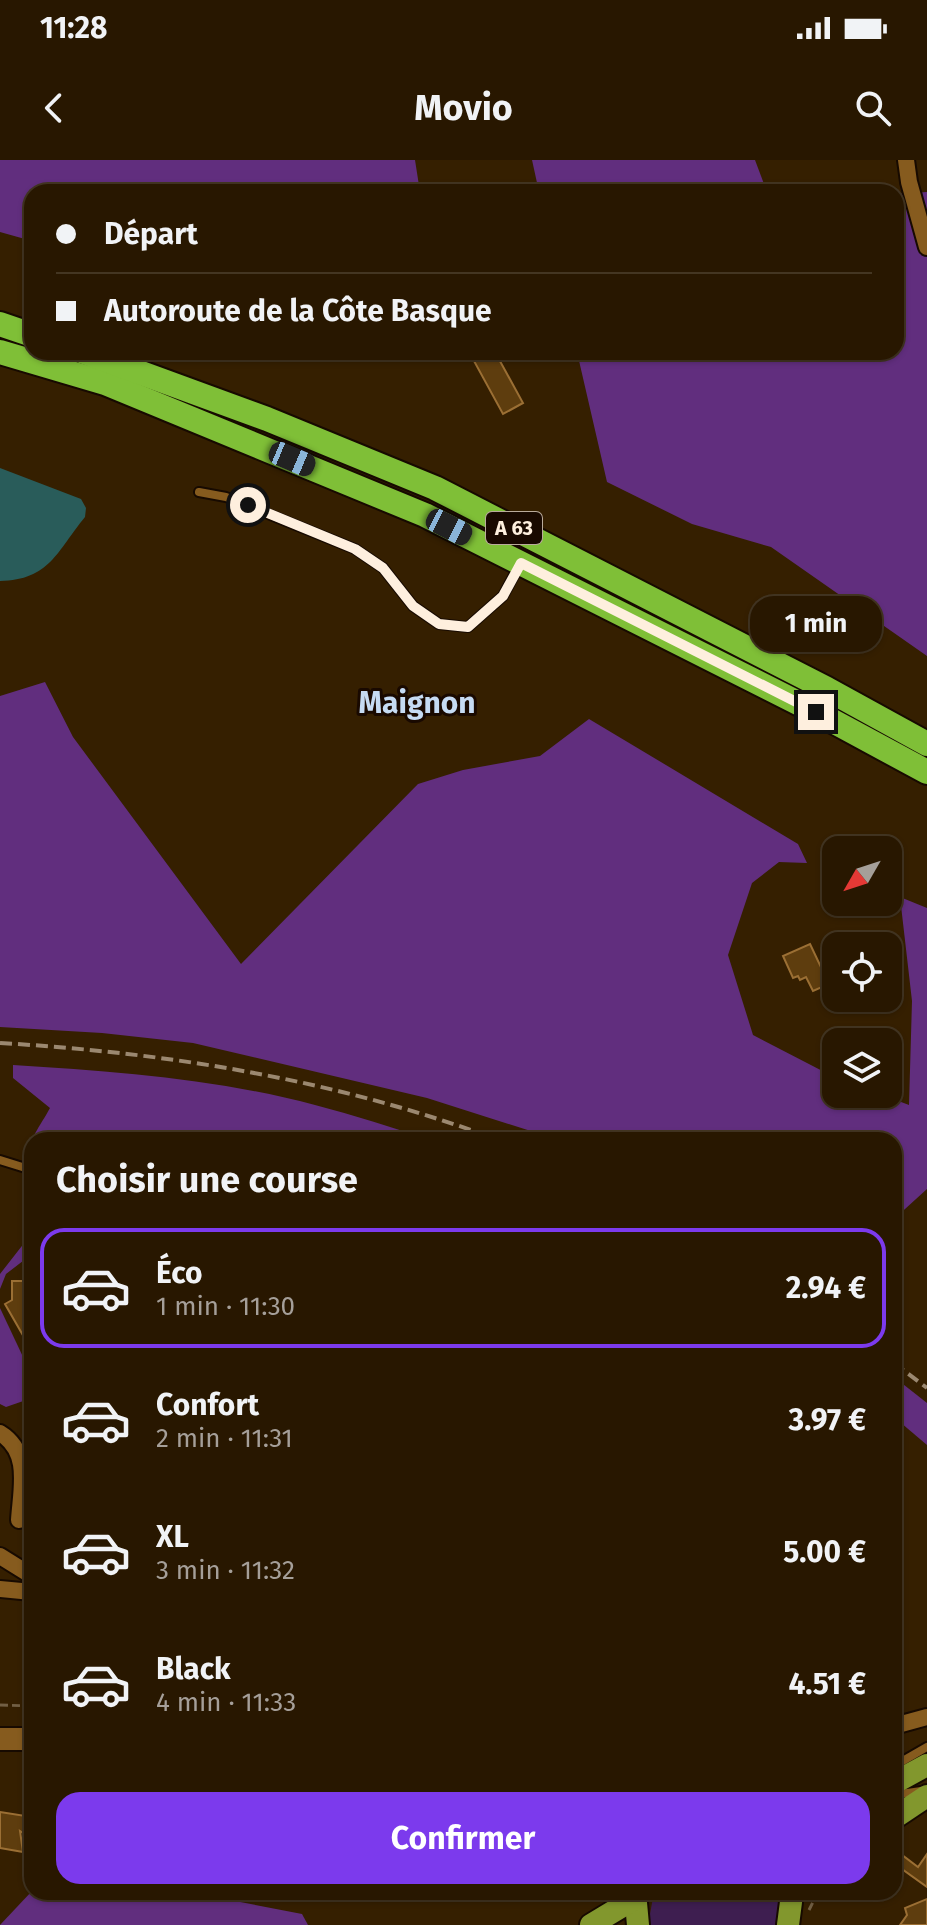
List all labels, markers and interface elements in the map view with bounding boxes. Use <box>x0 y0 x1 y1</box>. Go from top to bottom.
text: 11:28 <box>40 10 107 46</box>
icon: back <box>32 86 76 130</box>
text: Movio <box>414 86 513 130</box>
icon: search <box>851 86 895 130</box>
text: Départ <box>104 216 198 252</box>
text: Autoroute de la Côte Basque <box>104 293 492 329</box>
car <box>265 439 319 479</box>
route start <box>230 487 266 523</box>
car <box>422 505 476 549</box>
road number: A 63 <box>486 512 542 544</box>
callout: 1 min <box>750 596 882 652</box>
text: 1 min <box>785 608 847 639</box>
district label: Maignon <box>358 685 476 721</box>
route end <box>798 694 834 730</box>
north arrow <box>822 836 902 916</box>
map controls <box>822 836 902 1108</box>
button: locate <box>822 932 902 1012</box>
button: layers <box>822 1028 902 1108</box>
text: Choisir une course <box>56 1158 358 1202</box>
icon: car <box>60 1252 132 1324</box>
text: Éco <box>156 1255 202 1291</box>
text: 2.94 € <box>786 1270 866 1306</box>
text: 1 min · 11:30 <box>156 1291 295 1322</box>
icon: car <box>60 1384 132 1456</box>
text: Confort <box>156 1387 259 1423</box>
text: 3.97 € <box>789 1402 866 1438</box>
text: 2 min · 11:31 <box>156 1423 293 1454</box>
icon: car <box>60 1516 132 1588</box>
text: XL <box>156 1519 189 1555</box>
text: 5.00 € <box>783 1534 866 1570</box>
text: 3 min · 11:32 <box>156 1555 295 1586</box>
icon: car <box>60 1648 132 1720</box>
text: Black <box>156 1651 231 1687</box>
text: 4.51 € <box>788 1666 866 1702</box>
text: 4 min · 11:33 <box>156 1687 296 1718</box>
button: Confirmer <box>56 1792 870 1884</box>

